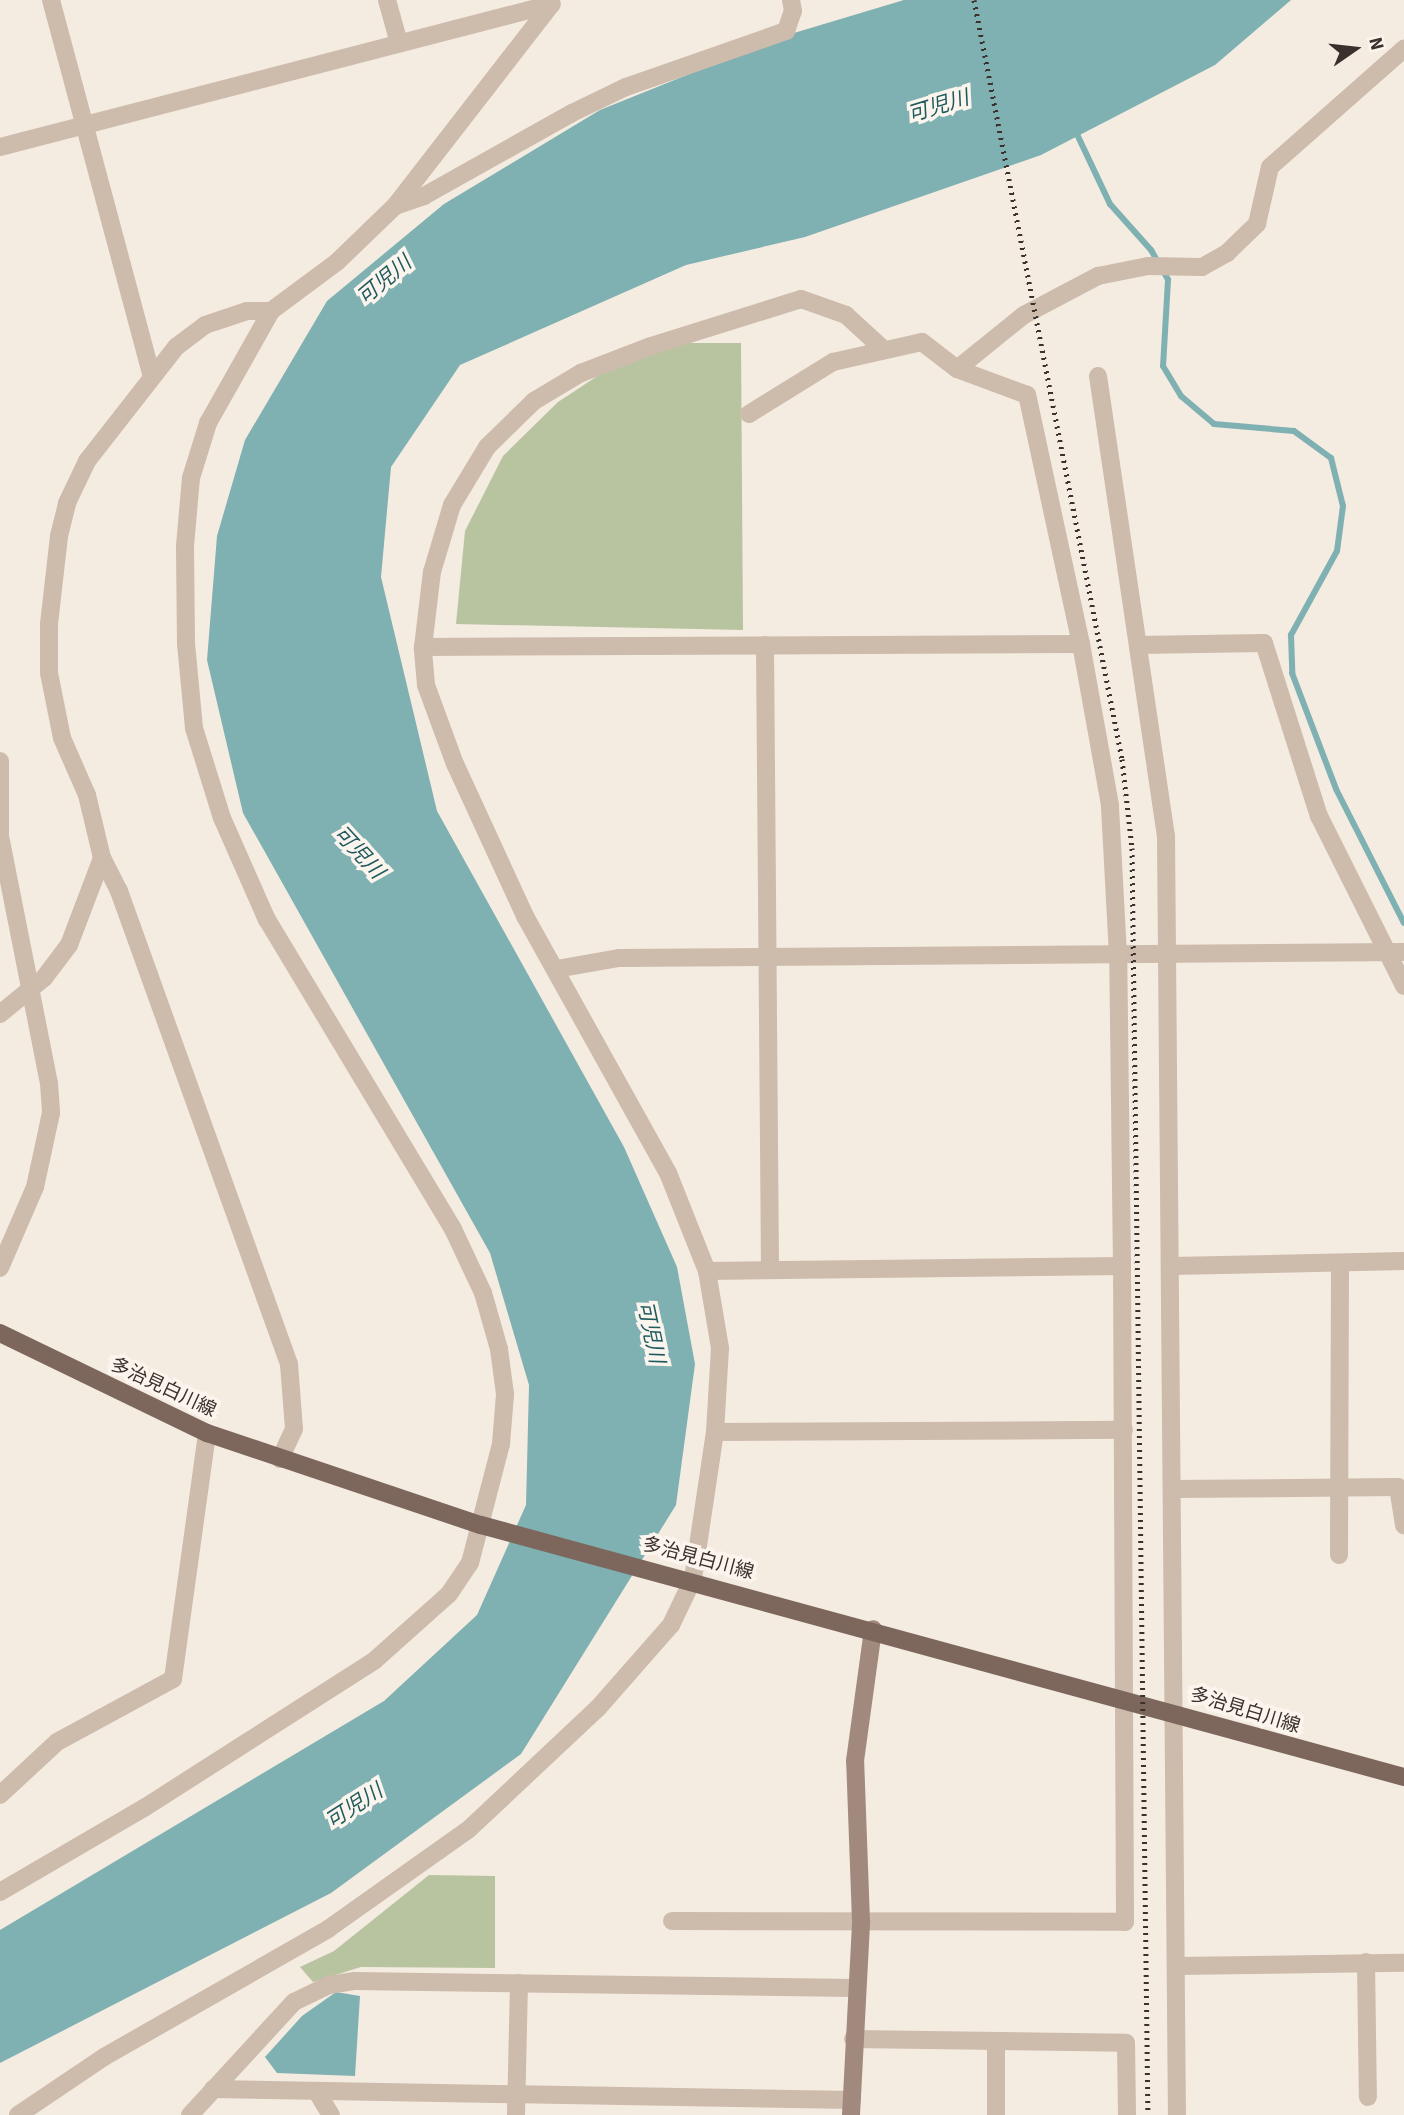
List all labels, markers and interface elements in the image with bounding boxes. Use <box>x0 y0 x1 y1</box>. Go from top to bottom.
north arrow <box>1320 14 1390 84</box>
text: N <box>1361 34 1390 53</box>
water label: 可児川 <box>904 85 972 127</box>
water label: 可児川 <box>352 250 416 310</box>
water label: 可児川 <box>328 820 390 884</box>
water label: 可児川 <box>632 1299 670 1365</box>
street label: 多治見白川線 <box>107 1354 219 1422</box>
street label: 多治見白川線 <box>640 1533 756 1585</box>
street label: 多治見白川線 <box>1187 1683 1303 1739</box>
water label: 可児川 <box>321 1778 387 1834</box>

